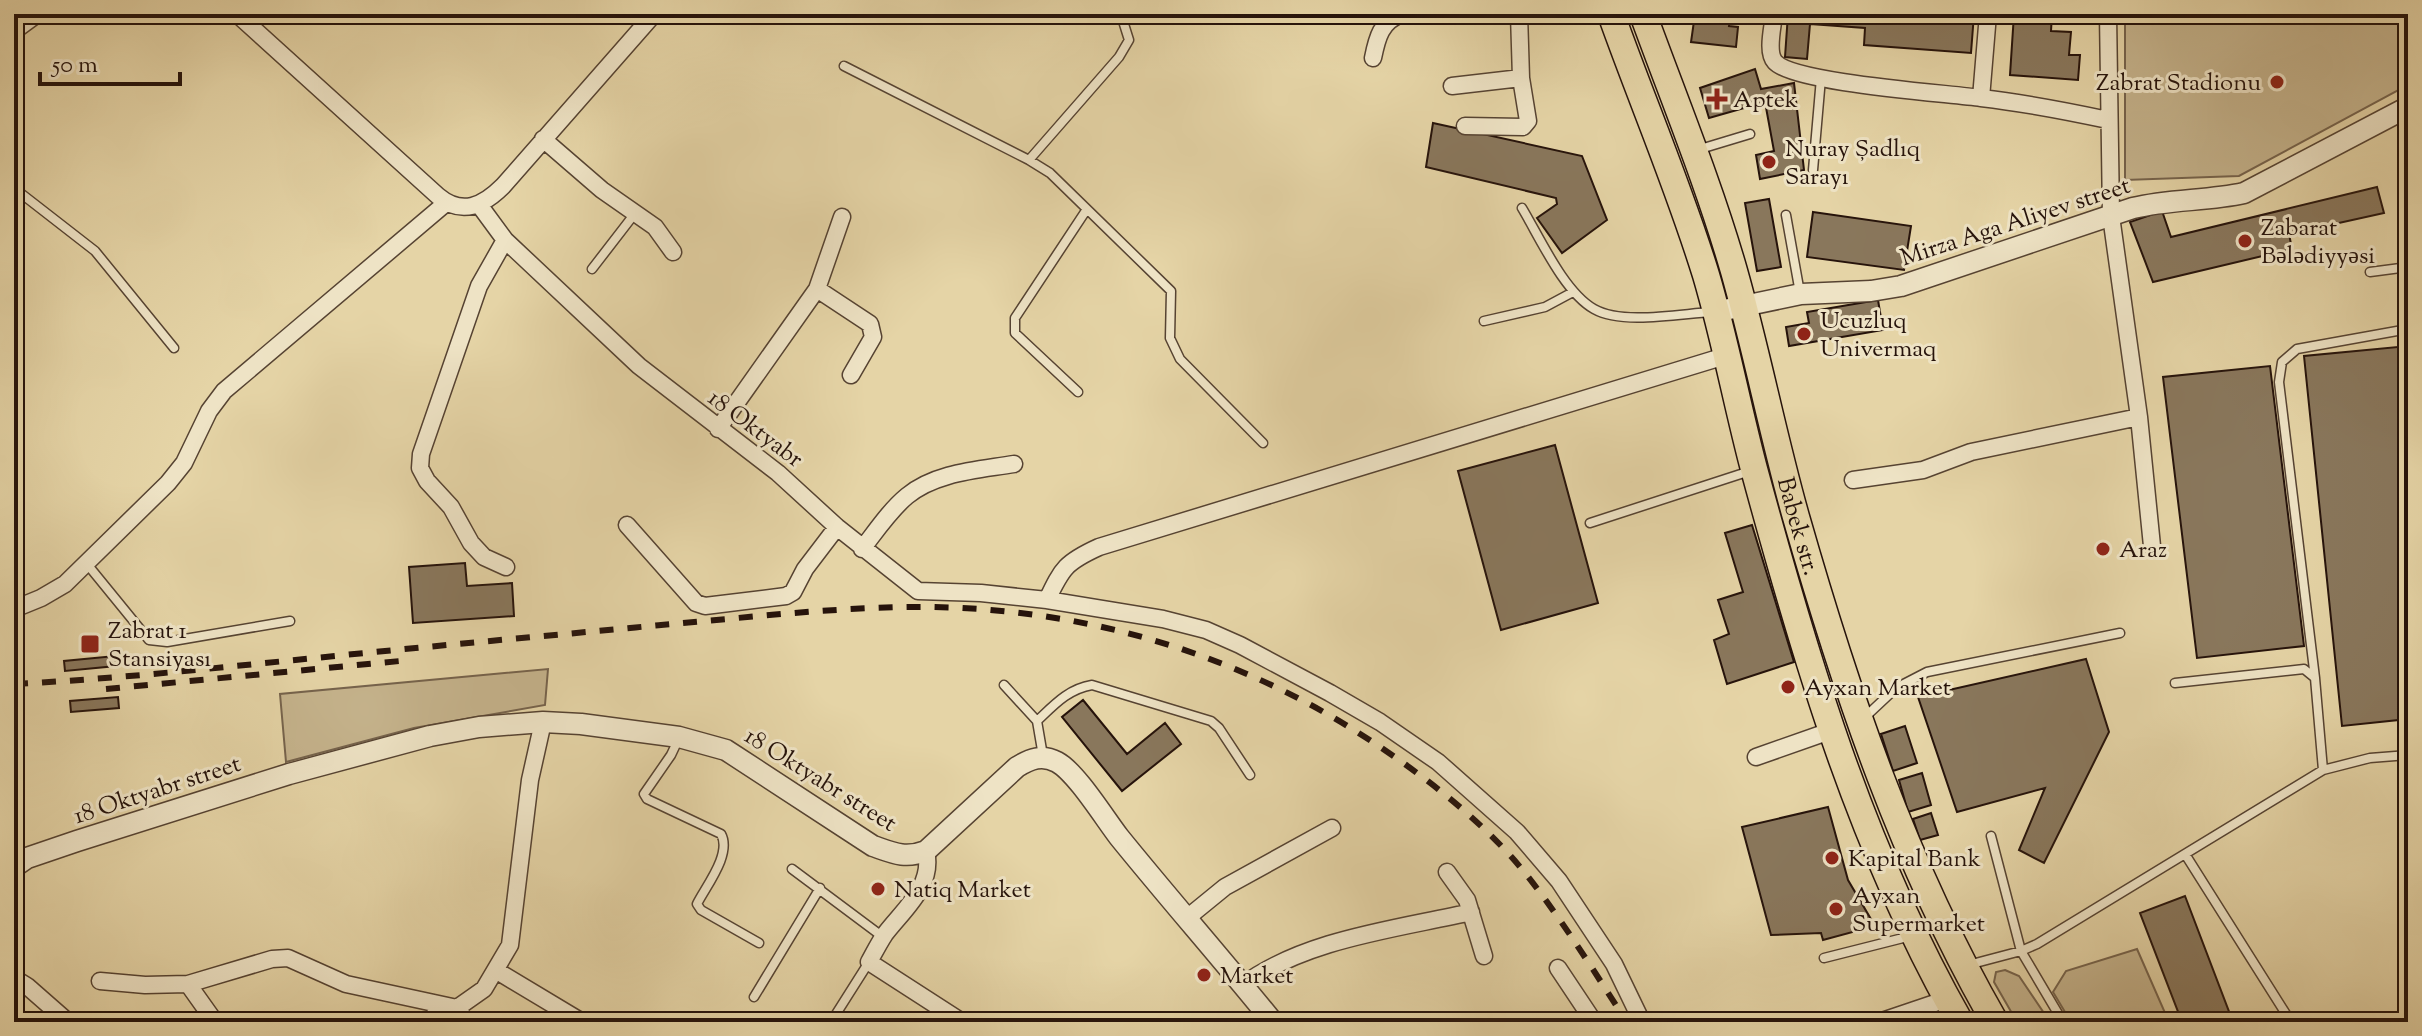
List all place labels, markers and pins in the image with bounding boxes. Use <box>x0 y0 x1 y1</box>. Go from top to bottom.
place label: Zabrat Stadionu <box>2096 67 2261 101</box>
marker: Zabrat Stadionu <box>2268 73 2286 91</box>
place label: Aptek <box>1733 84 1798 118</box>
marker: Aptek <box>1708 90 1726 108</box>
place label: Nuray Şadlıq Sarayı <box>1785 133 1921 195</box>
marker: Nuray Şadlıq Sarayı <box>1760 153 1778 171</box>
place label: Zabarat Bələdiyyəsi <box>2261 212 2375 274</box>
marker: Zabarat Bələdiyyəsi <box>2236 232 2254 250</box>
place label: Ucuzluq Univermaq <box>1820 305 1937 367</box>
marker: Ucuzluq Univermaq <box>1795 325 1813 343</box>
place label: Araz <box>2119 534 2167 568</box>
marker: Araz <box>2094 540 2112 558</box>
place label: Zabrat 1 Stansiyası <box>108 615 211 677</box>
marker: Zabrat 1 Stansiyası <box>79 633 101 655</box>
place label: Ayxan Market <box>1804 672 1951 706</box>
marker: Ayxan Market <box>1779 678 1797 696</box>
place label: Kapital Bank <box>1848 843 1981 877</box>
marker: Kapital Bank <box>1823 849 1841 867</box>
place label: Natiq Market <box>894 874 1031 908</box>
marker: Natiq Market <box>869 880 887 898</box>
place label: Ayxan Supermarket <box>1852 880 1985 942</box>
marker: Ayxan Supermarket <box>1827 900 1845 918</box>
place label: Market <box>1220 960 1294 994</box>
marker: Market <box>1195 966 1213 984</box>

